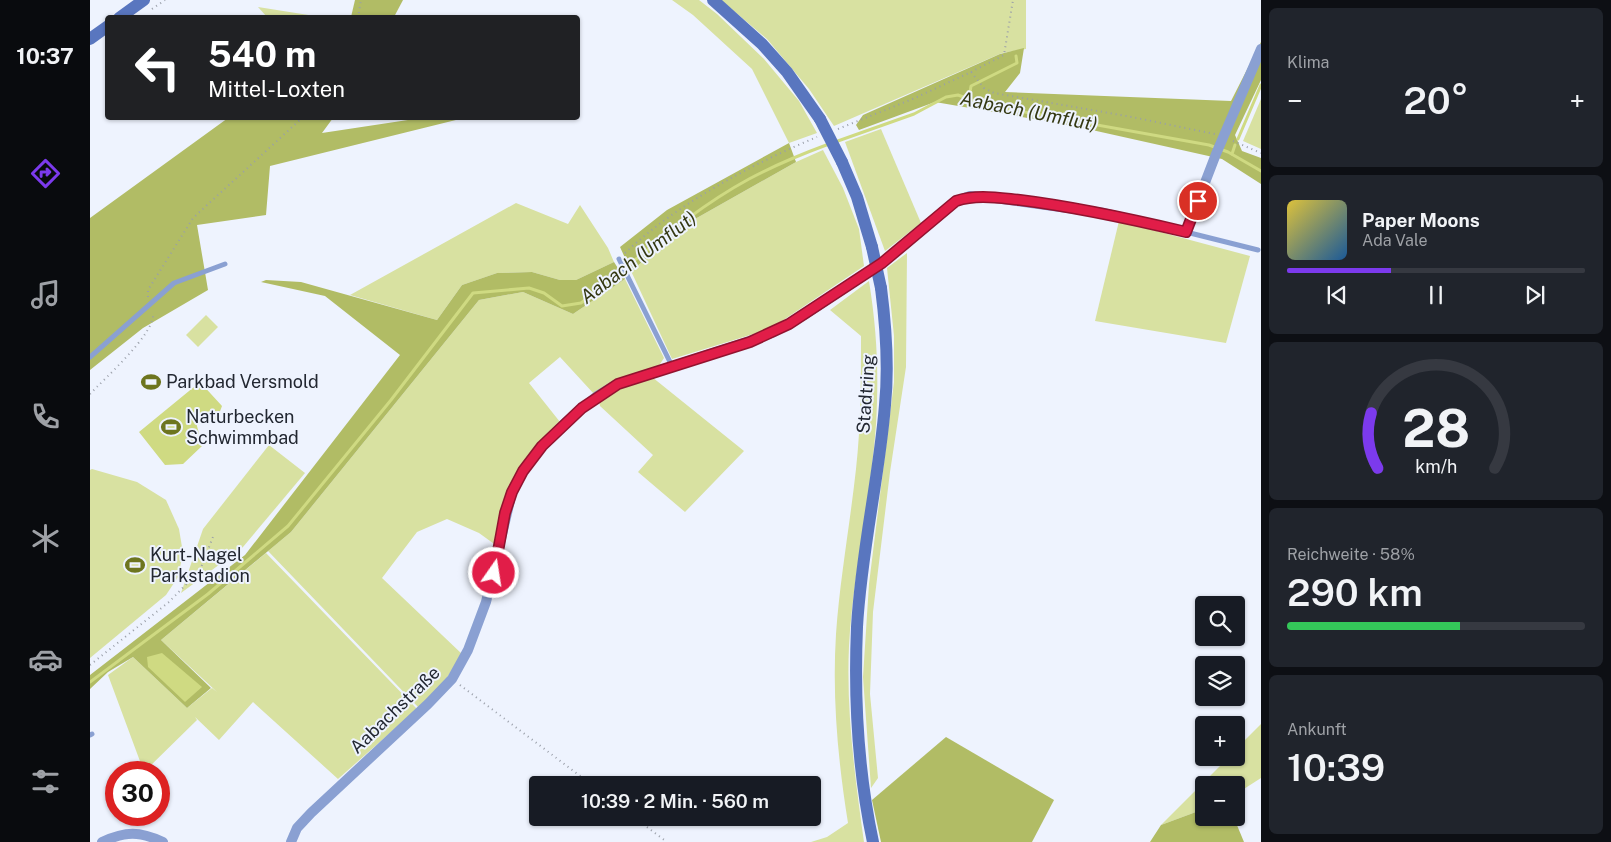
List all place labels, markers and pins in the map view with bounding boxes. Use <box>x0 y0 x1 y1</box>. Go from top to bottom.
pin <box>1177 180 1219 222</box>
sports icon: Parkbad Versmold <box>140 371 162 393</box>
place label: Parkbad Versmold <box>166 371 319 392</box>
place label: Naturbecken Schwimmbad <box>186 406 299 448</box>
sports icon: Naturbecken Schwimmbad <box>160 416 182 438</box>
place label: Kurt-Nagel Parkstadion <box>150 544 250 586</box>
sports icon: Kurt-Nagel Parkstadion <box>124 554 146 576</box>

